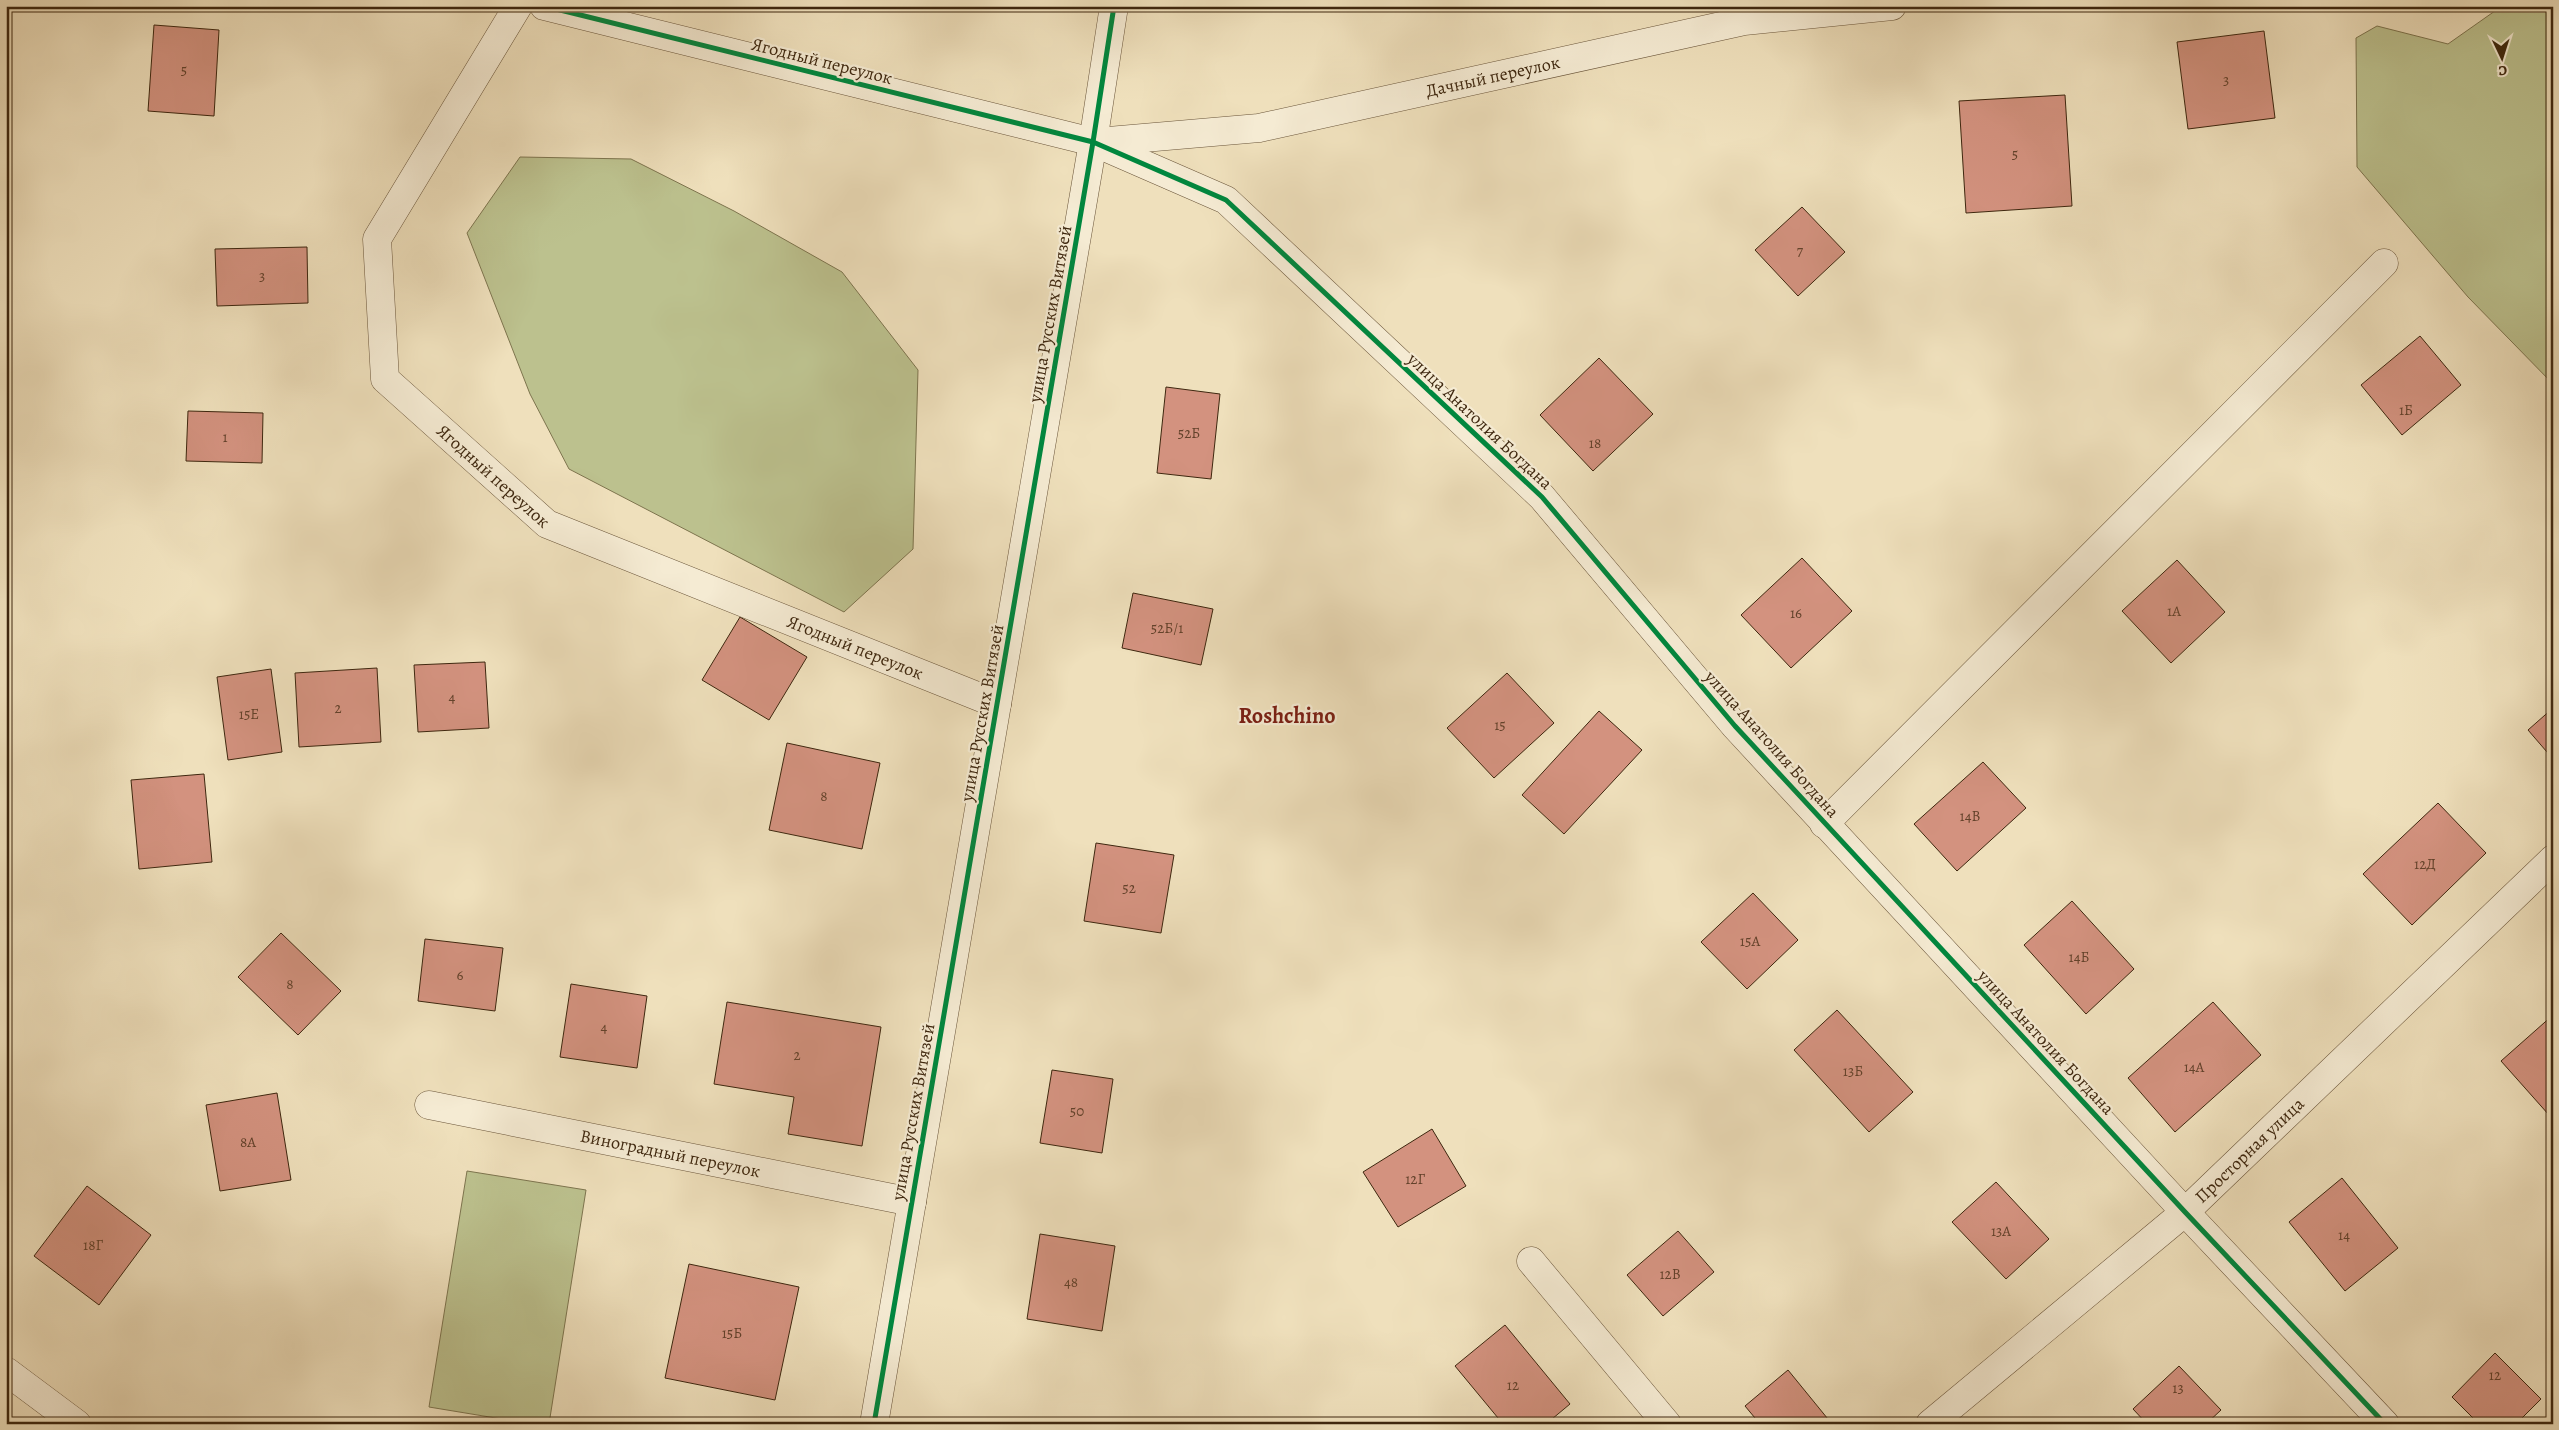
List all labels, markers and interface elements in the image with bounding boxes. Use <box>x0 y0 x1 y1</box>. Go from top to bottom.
street label: Ягодный переулок <box>749 32 895 90</box>
north arrow <box>2476 32 2526 82</box>
street label: Дачный переулок <box>1423 50 1562 103</box>
house number: 5 <box>181 60 187 80</box>
text: С <box>2498 61 2508 80</box>
house number: 3 <box>2223 70 2229 90</box>
house number: 5 <box>2012 144 2018 164</box>
street label: улица Русских Витязей <box>1022 224 1077 405</box>
house number: 7 <box>1797 241 1804 261</box>
house number: 3 <box>259 266 265 286</box>
street label: улица Анатолия Богдана <box>1401 347 1558 495</box>
house number: 1Б <box>2399 400 2413 420</box>
street label: Ягодный переулок <box>431 419 555 533</box>
house number: 52Б <box>1178 423 1200 443</box>
house number: 1 <box>222 427 228 447</box>
house number: 18 <box>1589 433 1601 453</box>
house number: 1А <box>2167 601 2181 621</box>
house number: 16 <box>1790 603 1802 623</box>
street label: Ягодный переулок <box>784 609 927 685</box>
house number: 52Б/1 <box>1151 618 1183 638</box>
street label: улица Русских Витязей <box>954 623 1009 804</box>
street label: улица Анатолия Богдана <box>1699 664 1845 823</box>
house number: 4 <box>449 687 456 707</box>
house number: 2 <box>334 698 342 718</box>
district label: Roshchino <box>1238 701 1336 731</box>
house number: 15Е <box>239 704 259 724</box>
house number: 15 <box>1494 715 1506 735</box>
house number: 8 <box>820 786 828 806</box>
house number: 14В <box>1960 806 1980 826</box>
house number: 12Д <box>2414 854 2436 874</box>
house number: 52 <box>1122 878 1136 898</box>
house number: 15А <box>1740 931 1760 951</box>
house number: 14Б <box>2069 947 2089 967</box>
street label: улица Анатолия Богдана <box>1972 963 2120 1120</box>
house number: 6 <box>457 965 464 985</box>
house number: 8 <box>286 974 294 994</box>
house number: 4 <box>601 1017 608 1037</box>
street label: улица Русских Витязей <box>885 1022 940 1203</box>
house number: 2 <box>793 1045 801 1065</box>
house number: 14А <box>2184 1057 2205 1077</box>
house number: 13Б <box>1843 1061 1863 1081</box>
street label: Просторная улица <box>2190 1092 2310 1208</box>
house number: 50 <box>1070 1101 1084 1121</box>
street label: Виноградный переулок <box>578 1124 762 1183</box>
house number: 8А <box>240 1132 256 1152</box>
house number: 12Г <box>1405 1169 1425 1189</box>
house number: 13А <box>1991 1221 2011 1241</box>
house number: 14 <box>2338 1225 2350 1245</box>
house number: 18Г <box>83 1235 103 1255</box>
house number: 12В <box>1659 1264 1681 1284</box>
house number: 48 <box>1064 1272 1078 1292</box>
house number: 15Б <box>722 1323 742 1343</box>
house number: 12 <box>2489 1365 2501 1385</box>
house number: 12 <box>1507 1375 1519 1395</box>
house number: 13 <box>2172 1378 2184 1398</box>

